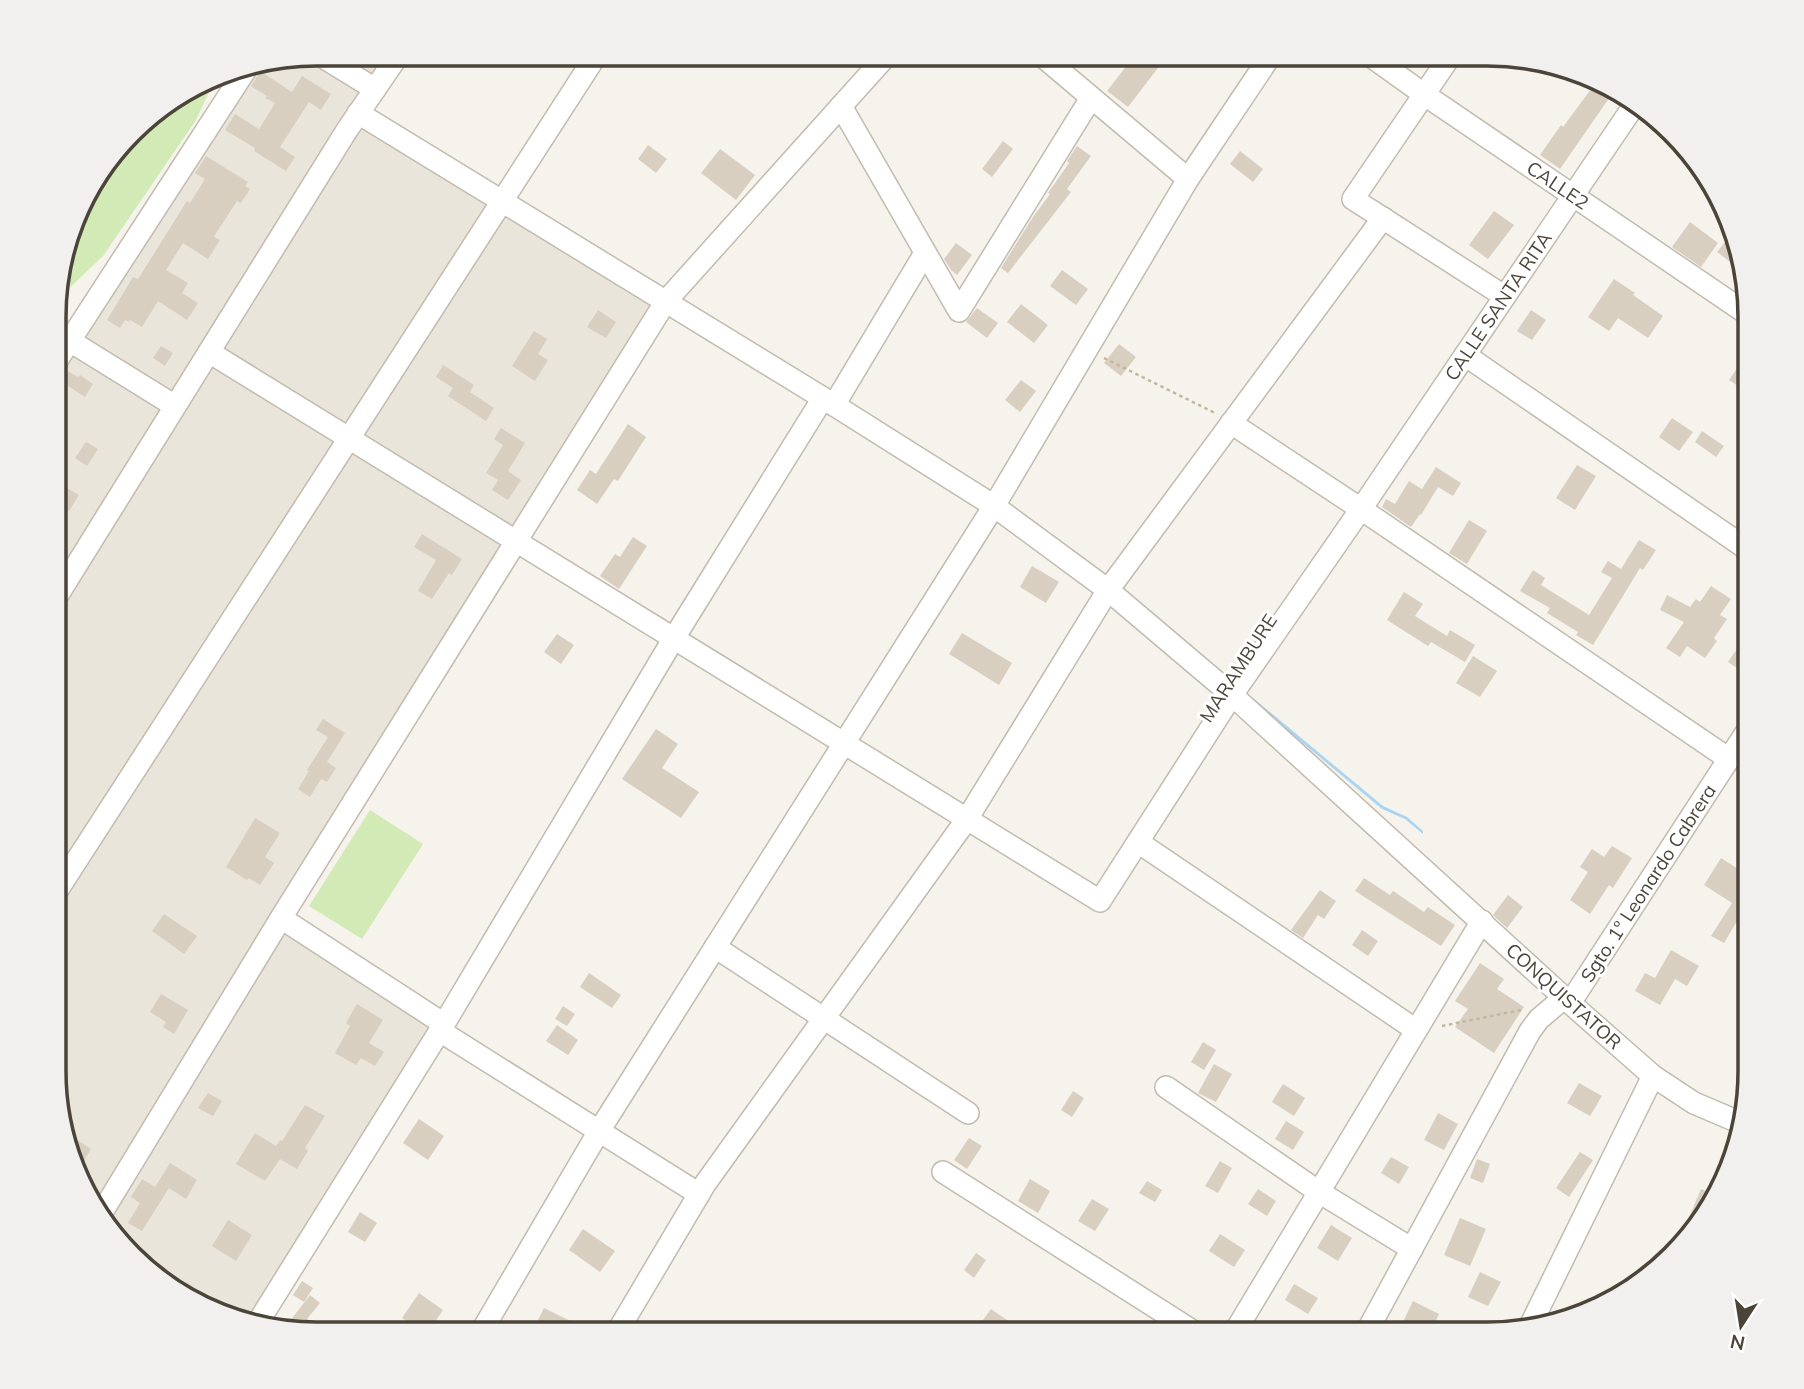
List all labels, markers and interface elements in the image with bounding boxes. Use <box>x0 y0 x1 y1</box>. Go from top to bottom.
street label: CALLE2 <box>1522 156 1594 214</box>
street label: CALLE SANTA RITA <box>1439 227 1557 385</box>
street label: MARAMBURE <box>1194 609 1282 727</box>
street label: Sgto. 1º Leonardo Cabrera <box>1575 780 1721 986</box>
street label: CONQUISTATOR <box>1501 938 1627 1054</box>
north arrow <box>1706 1291 1776 1361</box>
text: N <box>1728 1329 1747 1356</box>

